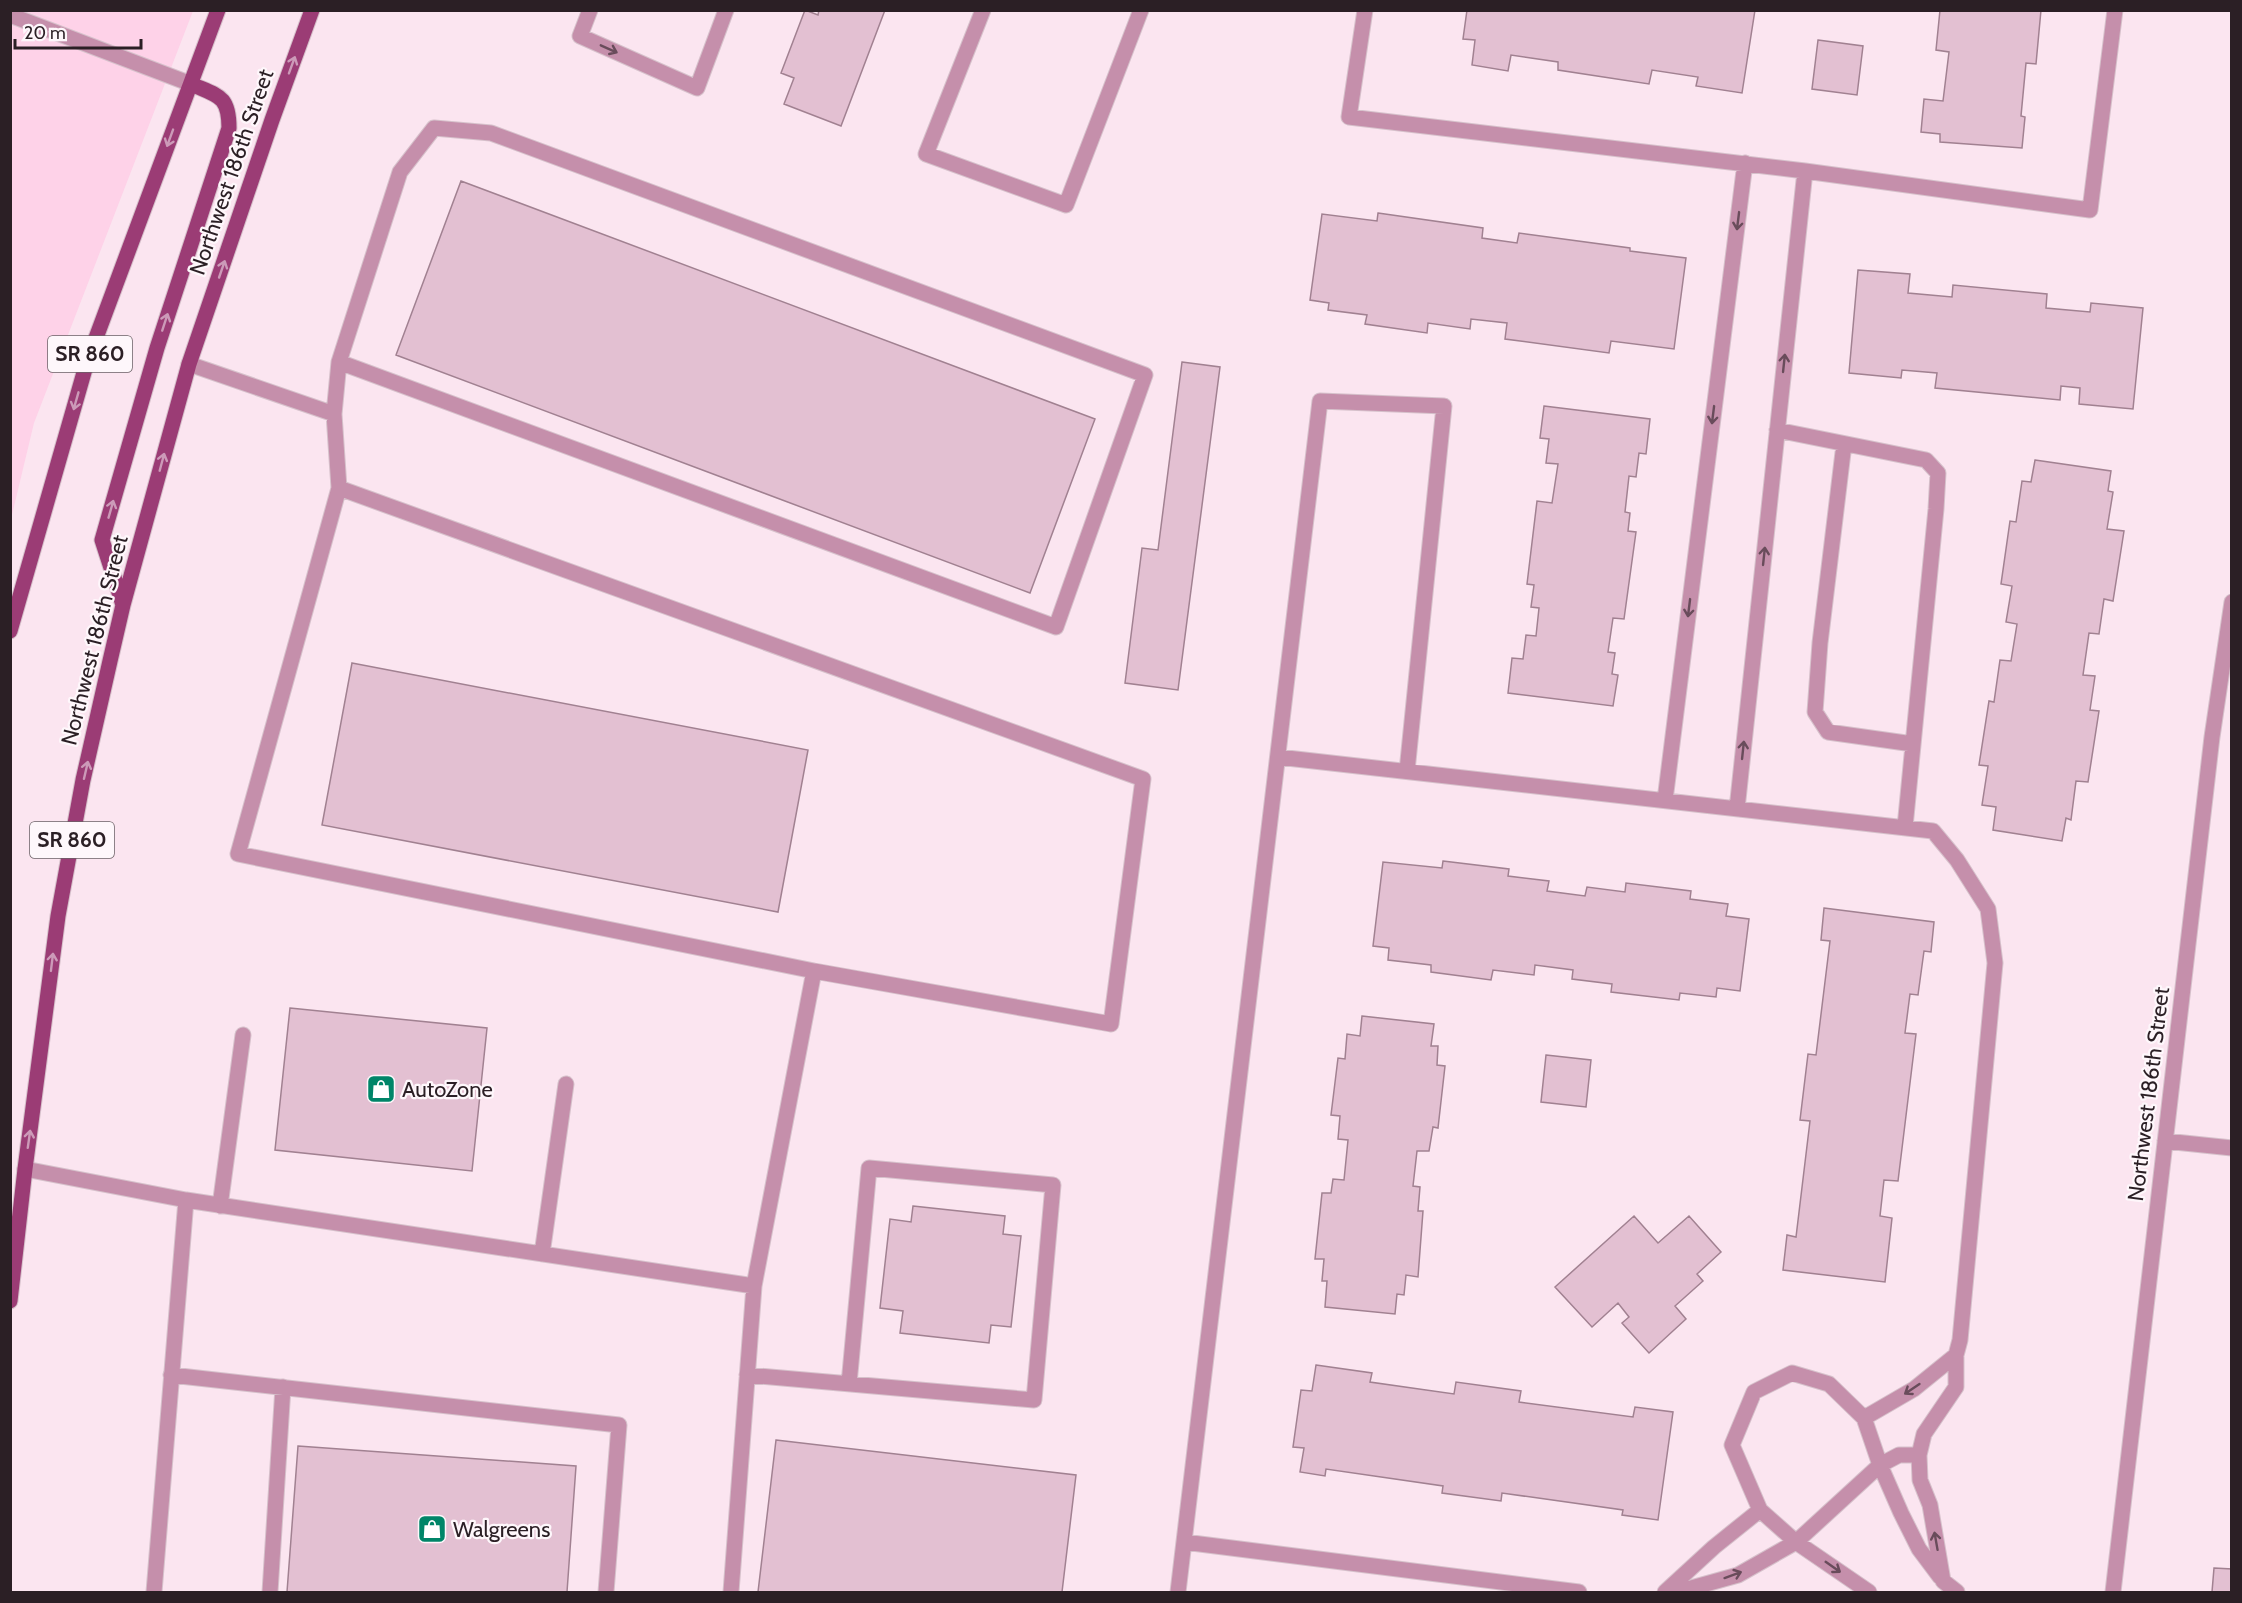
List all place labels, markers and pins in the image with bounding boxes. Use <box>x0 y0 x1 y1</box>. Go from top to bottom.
shop icon: AutoZone <box>365 1073 397 1105</box>
place label: AutoZone <box>402 1076 493 1103</box>
shop icon: Walgreens <box>416 1513 448 1545</box>
place label: Walgreens <box>453 1516 550 1543</box>

